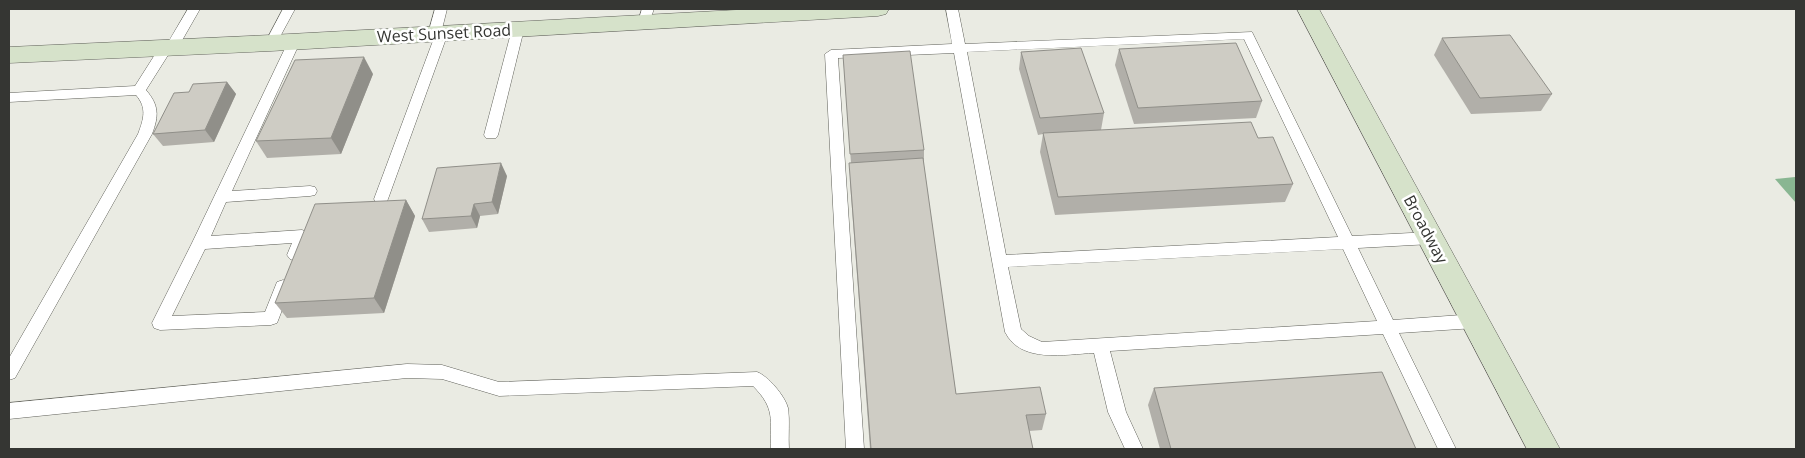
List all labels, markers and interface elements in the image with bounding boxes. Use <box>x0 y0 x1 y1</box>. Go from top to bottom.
street label: West Sunset Road <box>376 19 512 47</box>
street label: Broadway <box>1399 191 1454 268</box>

